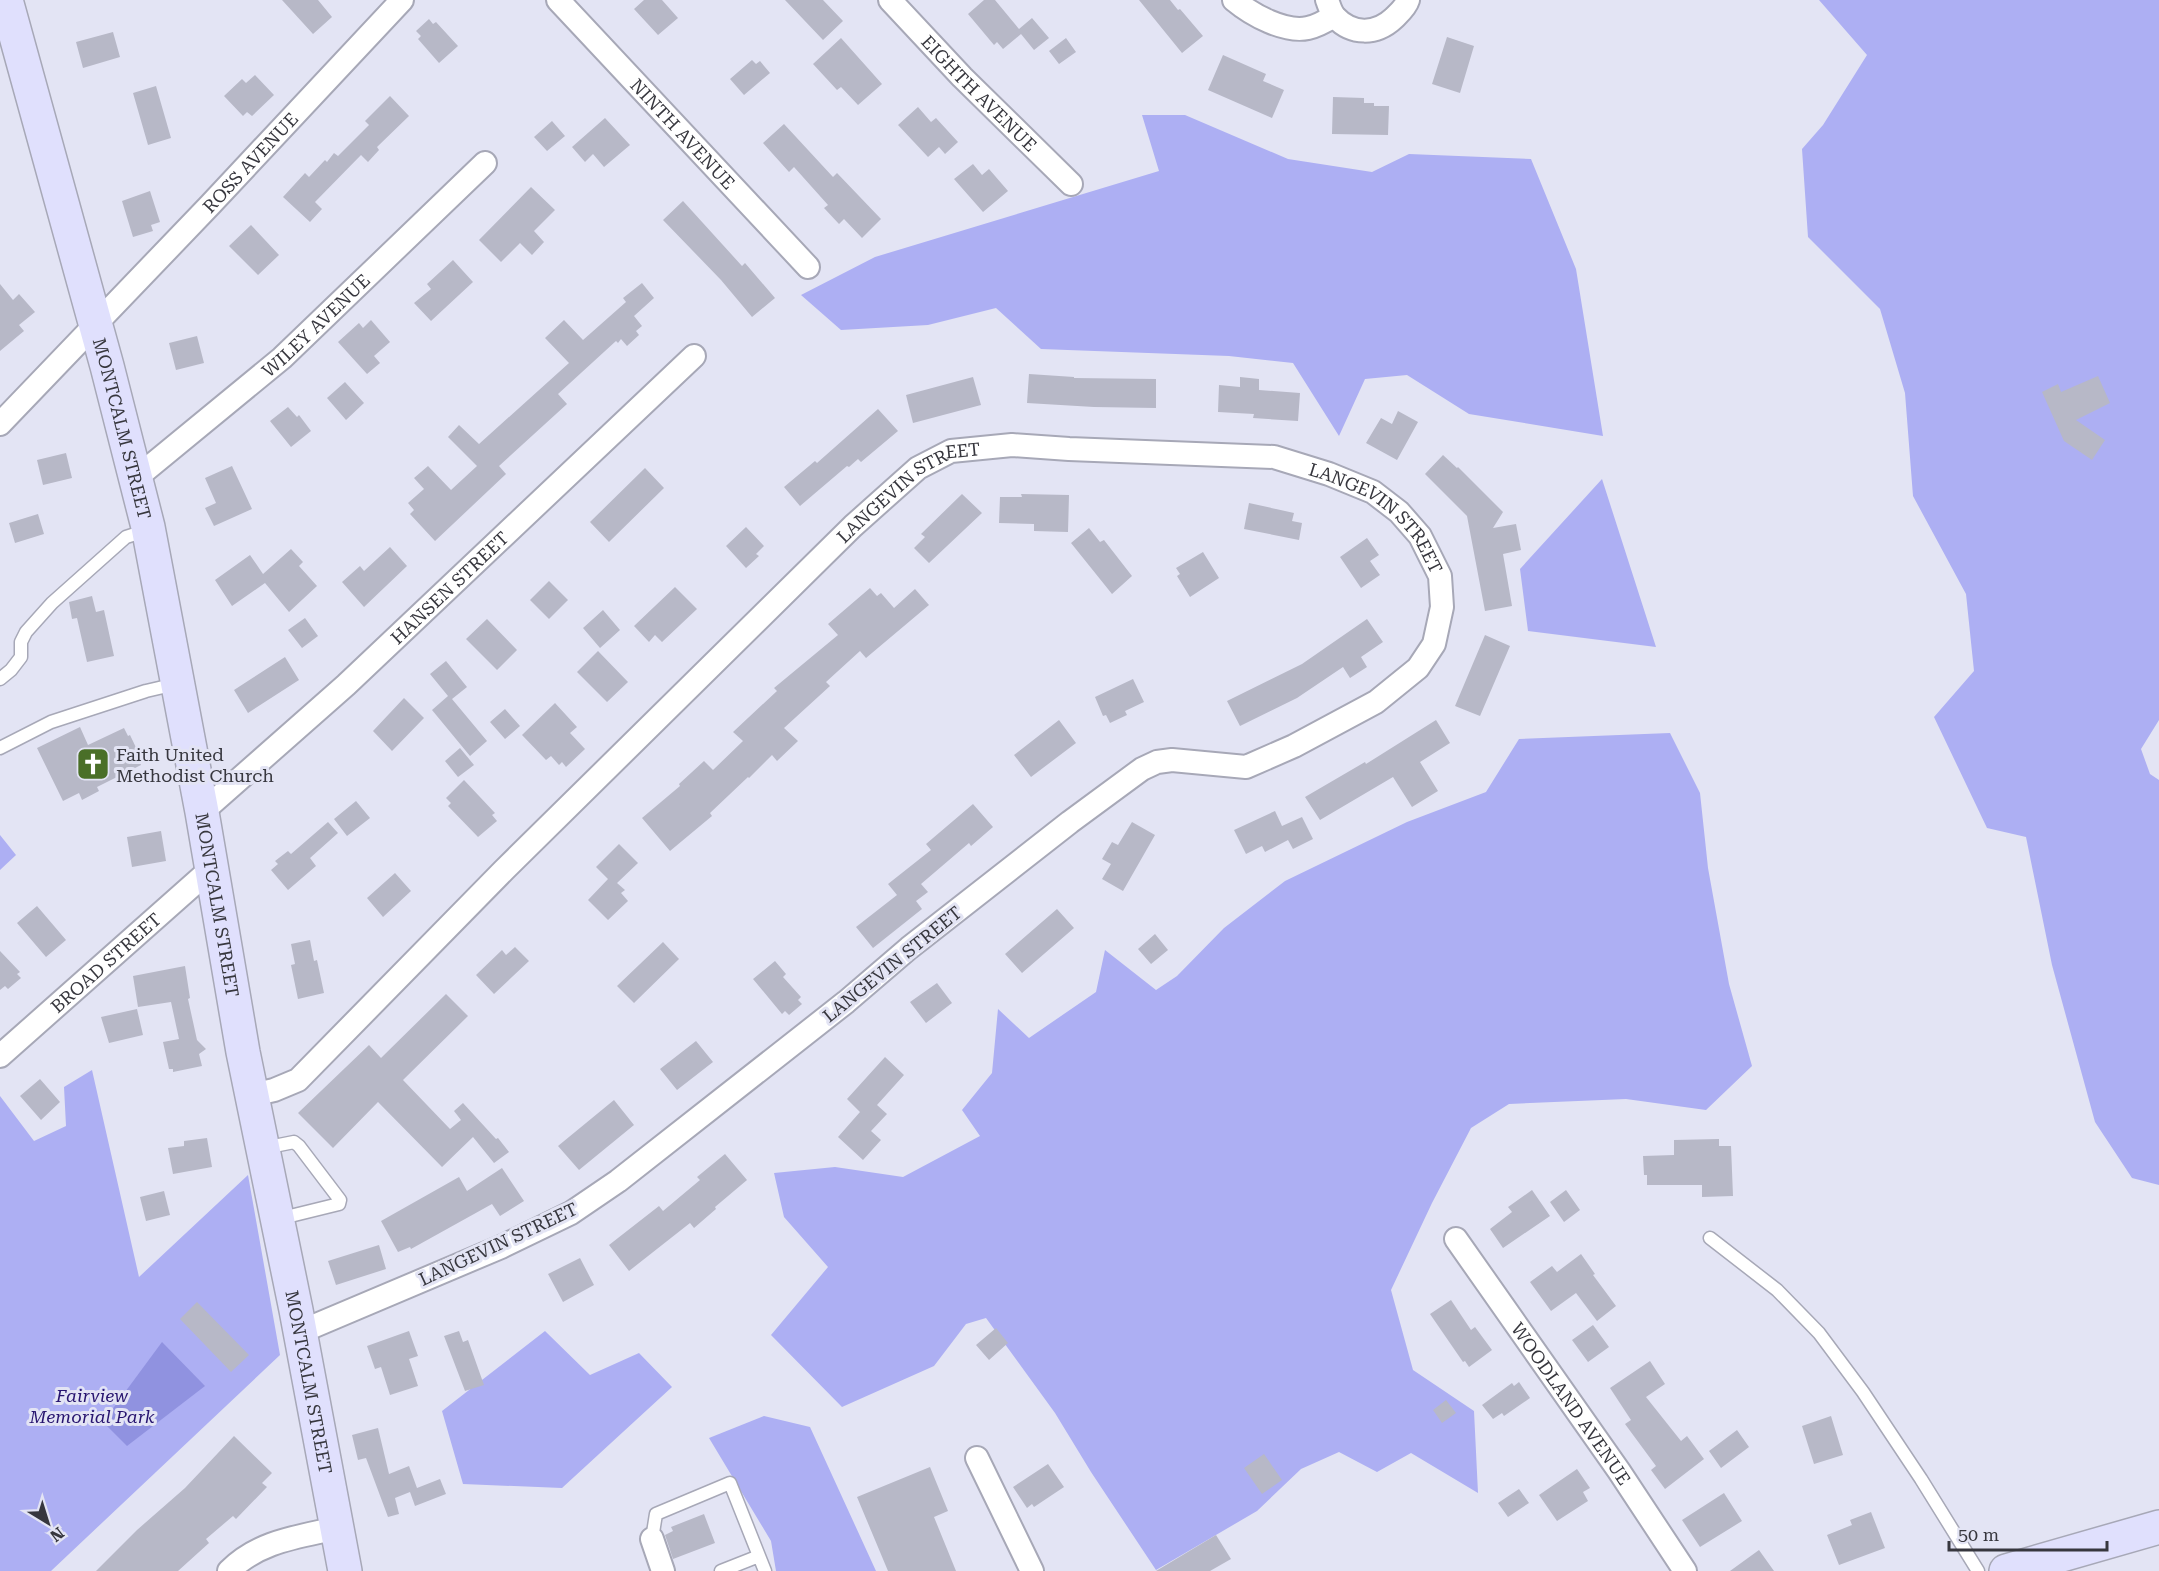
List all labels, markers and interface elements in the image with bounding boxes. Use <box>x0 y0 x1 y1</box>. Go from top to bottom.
street label: EIGHTH AVENUE <box>918 30 1041 155</box>
street label: NINTH AVENUE <box>626 74 740 193</box>
street label: ROSS AVENUE <box>198 108 302 217</box>
street label: WILEY AVENUE <box>257 269 374 381</box>
street label: MONTCALM STREET <box>89 335 156 521</box>
street label: LANGEVIN STREET <box>832 438 981 547</box>
street label: LANGEVIN STREET <box>1306 458 1447 576</box>
street label: HANSEN STREET <box>386 527 512 648</box>
place label: Faith United Methodist Church <box>116 744 274 786</box>
church icon: Faith United Methodist Church <box>75 746 111 782</box>
street label: MONTCALM STREET <box>192 811 244 998</box>
street label: LANGEVIN STREET <box>818 902 966 1026</box>
street label: BROAD STREET <box>46 908 165 1017</box>
street label: LANGEVIN STREET <box>415 1198 581 1290</box>
street label: MONTCALM STREET <box>282 1288 337 1476</box>
street label: WOODLAND AVENUE <box>1507 1318 1636 1489</box>
park label: Fairview Memorial Park <box>28 1385 155 1427</box>
north arrow <box>18 1493 78 1553</box>
scale bar <box>1949 1514 2106 1552</box>
text: N <box>46 1523 68 1546</box>
text: 50 m <box>1958 1524 1999 1545</box>

